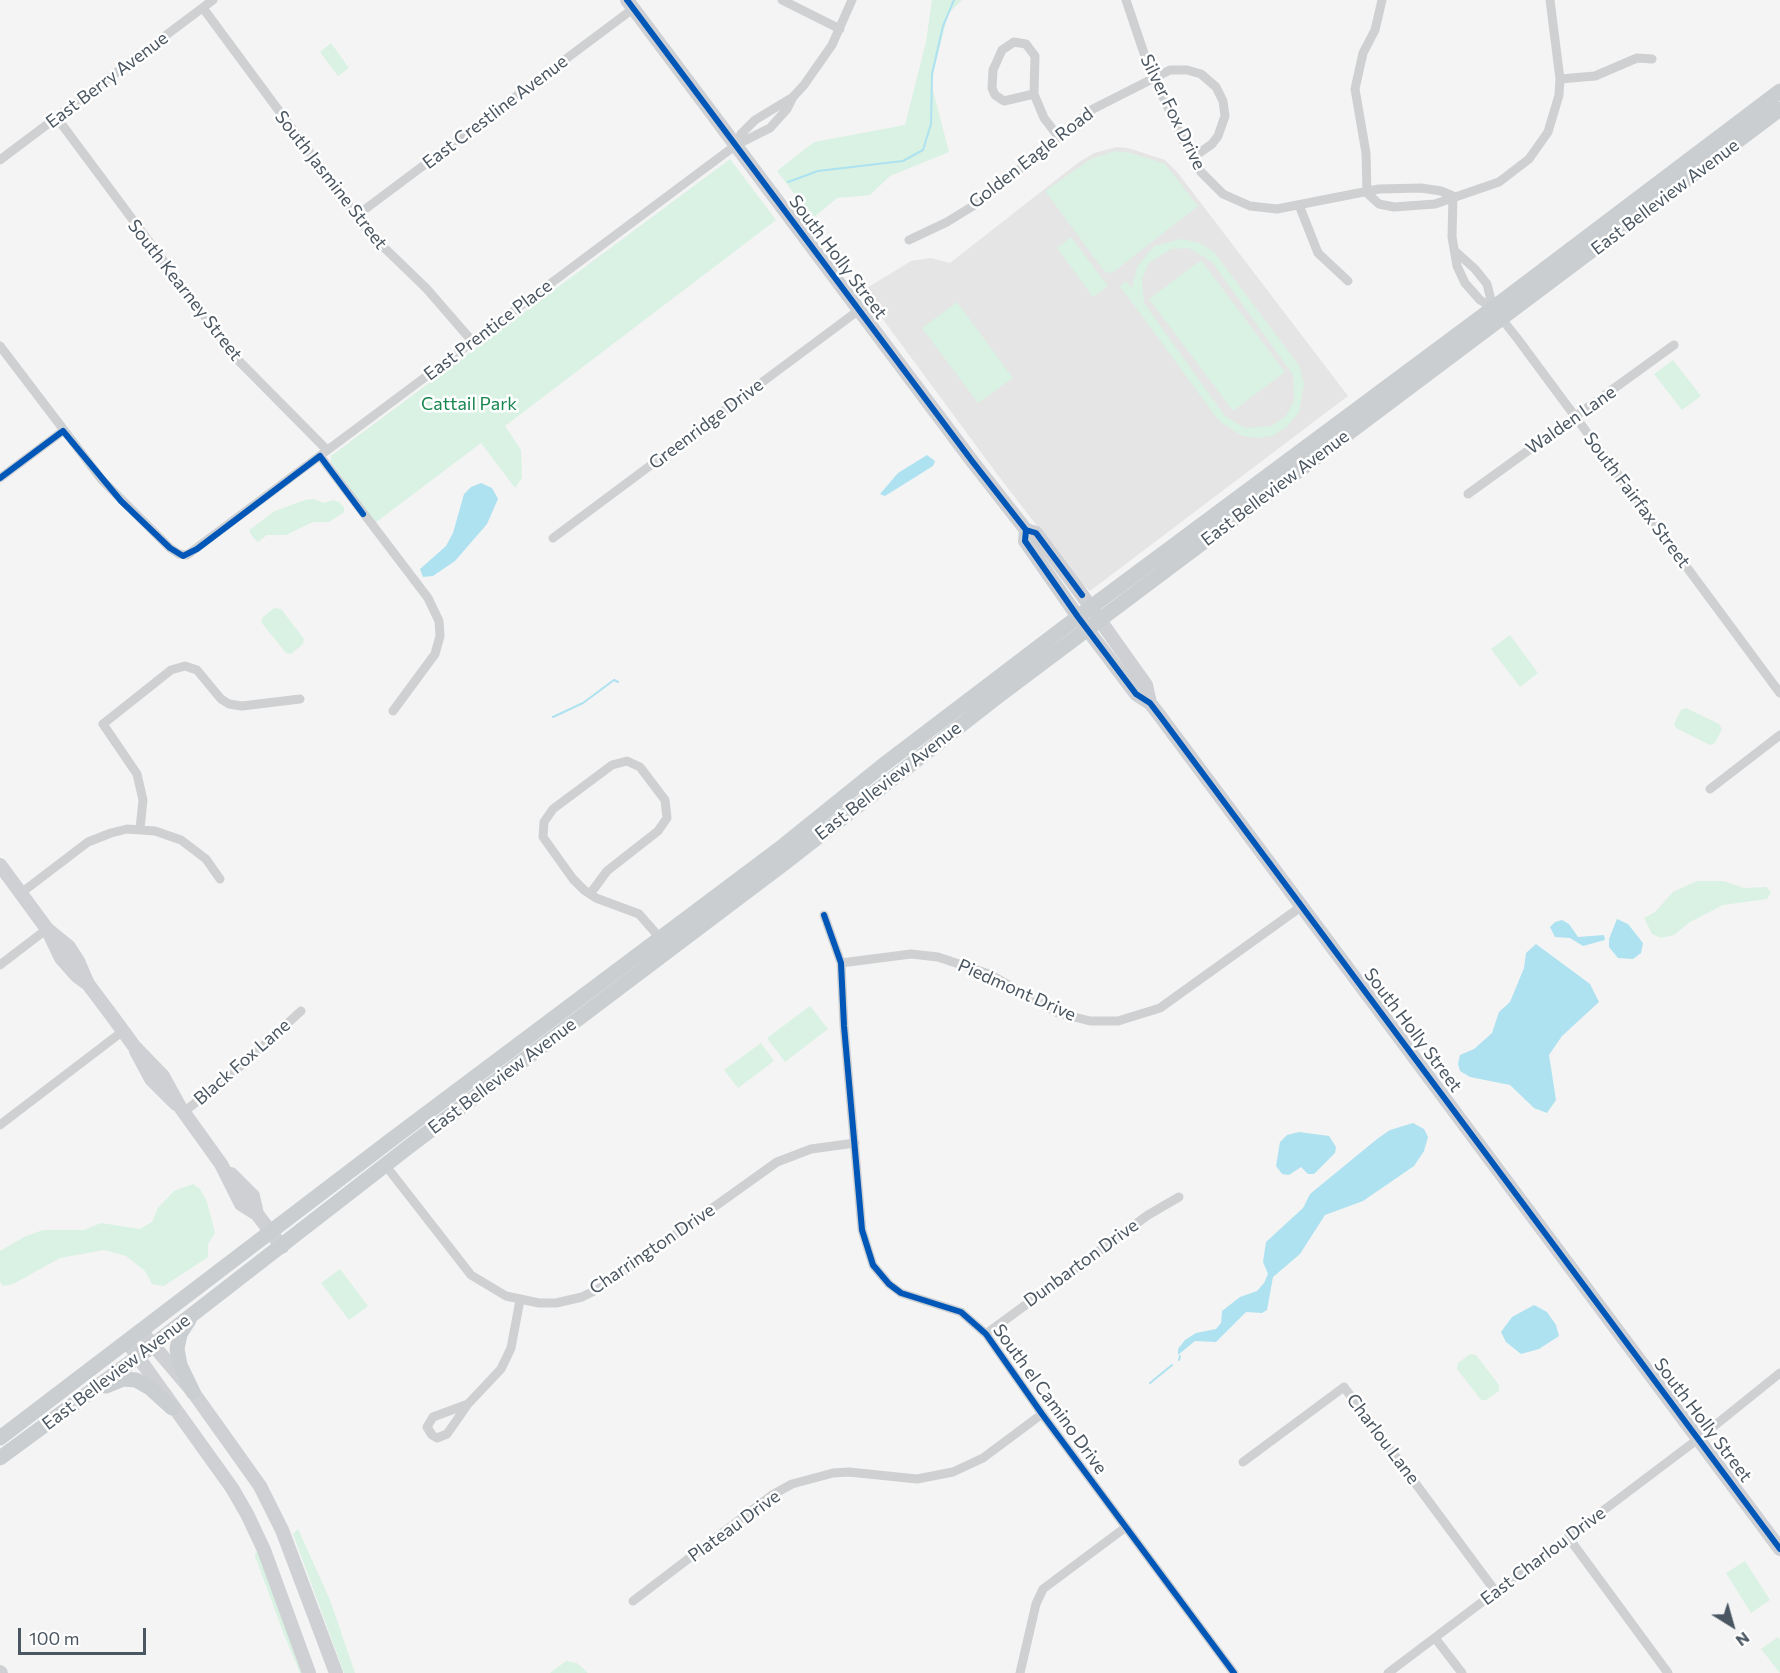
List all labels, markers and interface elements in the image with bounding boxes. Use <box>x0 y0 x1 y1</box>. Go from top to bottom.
street label: East Berry Avenue <box>42 27 172 133</box>
street label: East Crestline Avenue <box>418 50 572 174</box>
street label: Silver Fox Drive <box>1136 51 1210 173</box>
street label: Golden Eagle Road <box>965 103 1097 213</box>
street label: South Jasmine Street <box>270 106 392 254</box>
street label: East Belleview Avenue <box>1587 134 1743 260</box>
street label: South Holly Street <box>784 191 892 323</box>
street label: South Kearney Street <box>123 215 247 365</box>
street label: East Prentice Place <box>420 275 556 385</box>
street label: Greenridge Drive <box>645 374 767 474</box>
street label: Walden Lane <box>1522 381 1620 459</box>
park label: Cattail Park <box>421 393 517 415</box>
street label: East Belleview Avenue <box>1197 425 1353 551</box>
street label: South Fairfax Street <box>1579 428 1695 572</box>
street label: East Belleview Avenue <box>811 717 965 845</box>
street label: Piedmont Drive <box>955 954 1079 1026</box>
street label: South Holly Street <box>1359 964 1467 1096</box>
street label: East Belleview Avenue <box>424 1013 580 1139</box>
street label: Black Fox Lane <box>189 1014 295 1110</box>
street label: Charrington Drive <box>585 1199 719 1299</box>
street label: Dunbarton Drive <box>1020 1214 1142 1312</box>
street label: East Belleview Avenue <box>38 1309 194 1435</box>
street label: South el Camino Drive <box>988 1320 1112 1478</box>
street label: South Holly Street <box>1649 1354 1757 1486</box>
street label: Charlou Lane <box>1342 1390 1424 1488</box>
street label: Plateau Drive <box>684 1485 784 1567</box>
street label: East Charlou Drive <box>1476 1502 1610 1610</box>
north arrow <box>1702 1595 1762 1655</box>
scale bar <box>21 1616 148 1654</box>
text: 100 m <box>29 1627 79 1649</box>
text: N <box>1733 1629 1754 1651</box>

